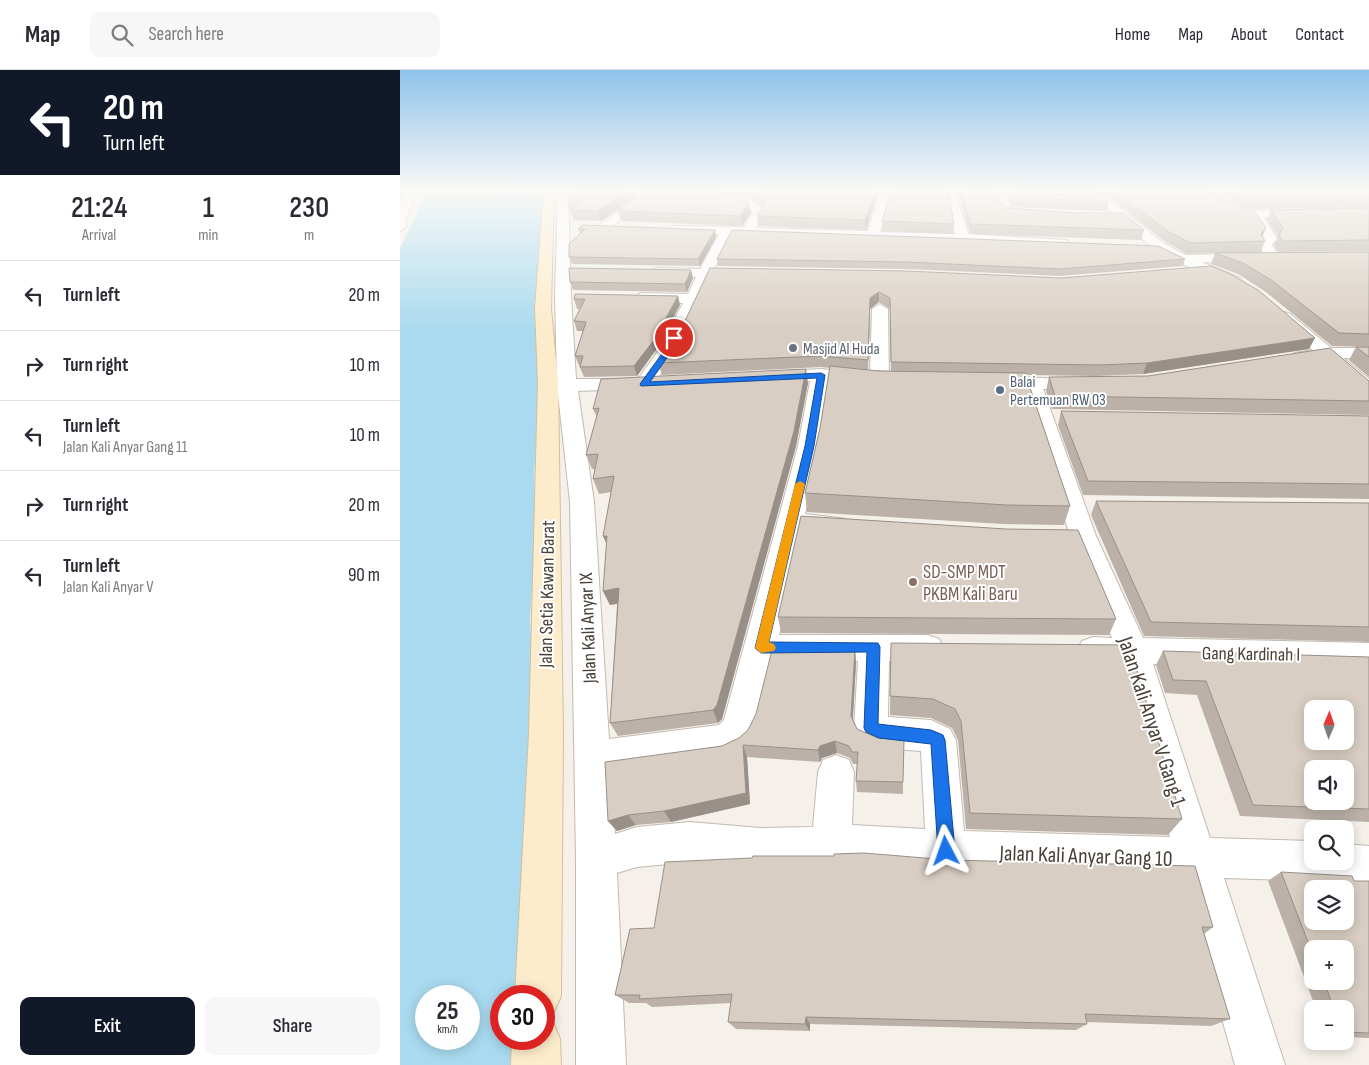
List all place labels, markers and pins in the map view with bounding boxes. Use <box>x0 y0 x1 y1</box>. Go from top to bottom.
pin <box>653 317 695 359</box>
place label: Masjid Al Huda <box>803 340 880 359</box>
marker: Masjid Al Huda <box>787 342 799 354</box>
place label: Balai Pertemuan RW 03 <box>1010 373 1106 410</box>
marker: Balai Pertemuan RW 03 <box>994 384 1006 396</box>
place label: SD-SMP MDT PKBM Kali Baru <box>923 561 1018 606</box>
marker: SD-SMP MDT PKBM Kali Baru <box>907 576 919 588</box>

